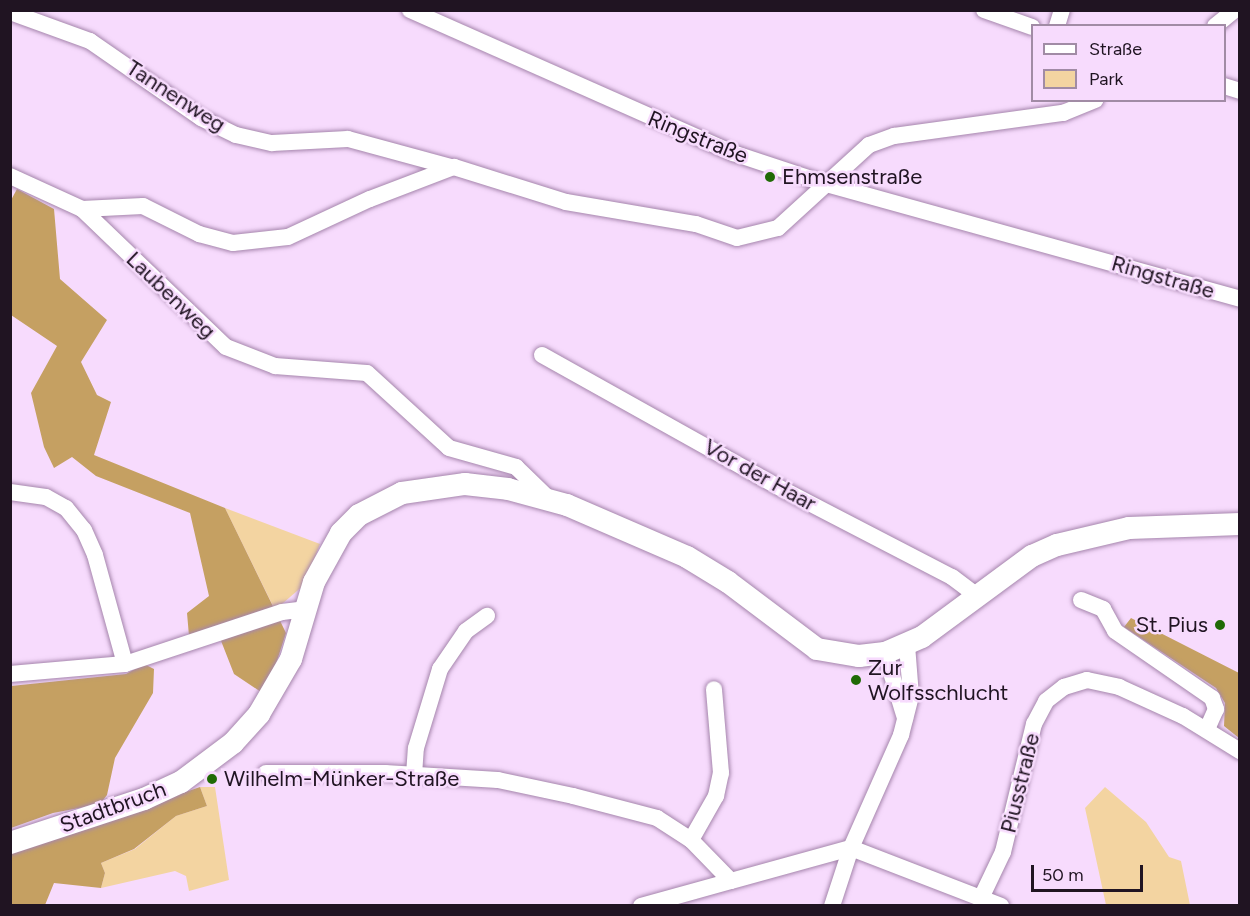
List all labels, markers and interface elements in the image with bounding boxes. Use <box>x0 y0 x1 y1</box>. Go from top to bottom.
legend <box>1031 24 1226 102</box>
text: Straße <box>1089 38 1142 60</box>
street label: Tannenweg <box>122 54 230 138</box>
text: Park <box>1089 68 1123 90</box>
street label: Ringstraße <box>644 105 752 169</box>
place label: Ehmsenstraße <box>782 164 922 190</box>
marker: Ehmsenstraße <box>763 170 777 184</box>
street label: Laubenweg <box>121 246 221 344</box>
street label: Ringstraße <box>1109 250 1217 304</box>
street label: Vor der Haar <box>699 433 821 517</box>
place label: St. Pius <box>1136 612 1208 638</box>
marker: St. Pius <box>1213 618 1227 632</box>
place label: Zur Wolfsschlucht <box>868 654 1008 706</box>
marker: Zur Wolfsschlucht <box>849 673 863 687</box>
street label: Piusstraße <box>995 730 1045 836</box>
place label: Wilhelm-Münker-Straße <box>224 766 459 792</box>
marker: Wilhelm-Münker-Straße <box>205 772 219 786</box>
street label: Stadtbruch <box>56 776 170 838</box>
scale bar <box>1034 853 1146 891</box>
text: 50 m <box>1042 864 1084 886</box>

